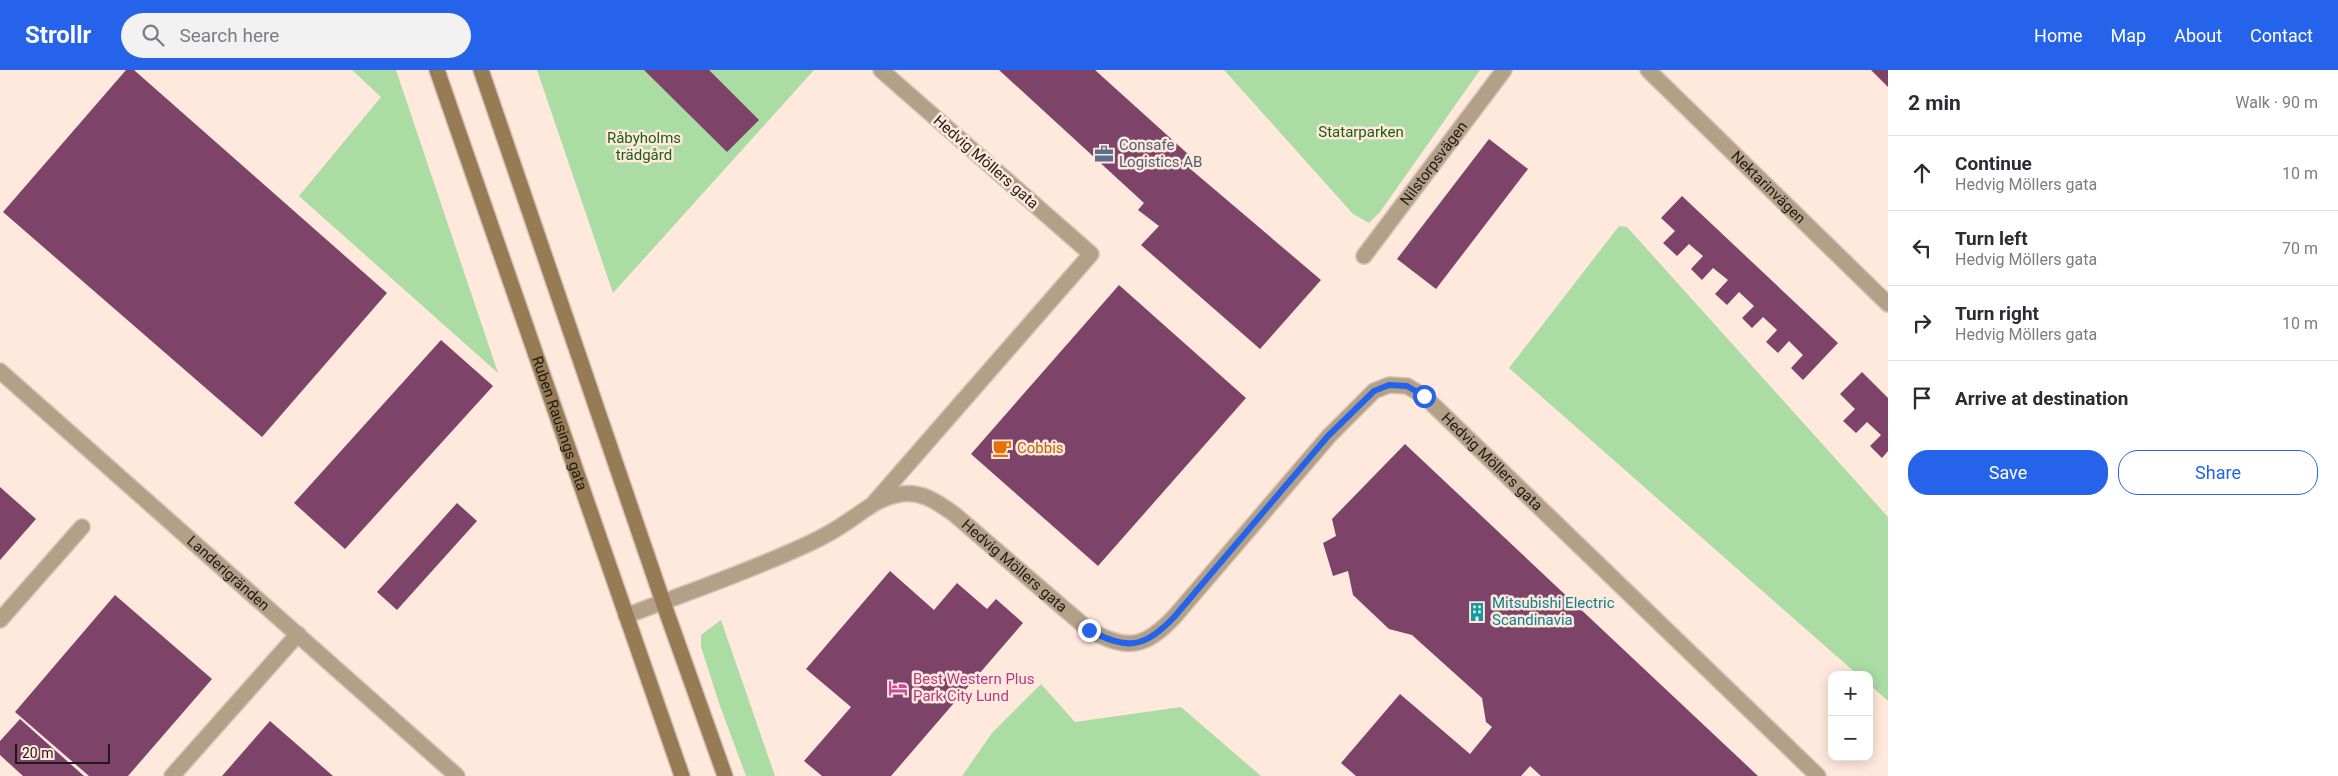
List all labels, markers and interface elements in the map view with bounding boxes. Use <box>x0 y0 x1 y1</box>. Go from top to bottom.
search box <box>121 13 471 58</box>
text: Strollr <box>25 21 91 49</box>
icon: search <box>139 21 167 49</box>
text: Search here <box>179 24 279 47</box>
text: Home <box>2034 25 2083 46</box>
text: Map <box>2111 25 2146 46</box>
text: About <box>2174 25 2222 46</box>
text: Contact <box>2250 25 2313 46</box>
text: 2 min <box>1908 91 1961 115</box>
text: Walk · 90 m <box>2235 93 2318 112</box>
street label: Hedvig Möllers gata <box>930 111 1042 213</box>
street label: Nilstorpsvägen <box>1396 118 1471 209</box>
park label: Statarparken <box>1318 123 1404 141</box>
park label: Råbyholms trädgård <box>607 129 681 164</box>
place label: Consafe Logistics AB <box>1119 136 1202 171</box>
office icon: Consafe Logistics AB <box>1093 143 1115 165</box>
street label: Nektarinvägen <box>1727 147 1809 227</box>
text: Continue <box>1955 152 2032 175</box>
icon: ahead <box>1908 159 1936 187</box>
text: 10 m <box>2282 164 2318 183</box>
text: Hedvig Möllers gata <box>1955 175 2097 194</box>
text: Turn left <box>1955 227 2028 250</box>
icon: left <box>1908 234 1936 262</box>
text: 70 m <box>2282 239 2318 258</box>
text: Hedvig Möllers gata <box>1955 250 2097 269</box>
text: Turn right <box>1955 302 2039 325</box>
icon: right <box>1908 309 1936 337</box>
text: 10 m <box>2282 314 2318 333</box>
text: Hedvig Möllers gata <box>1955 325 2097 344</box>
street label: Ruben Rausings gata <box>528 354 591 493</box>
icon: arrive <box>1908 384 1936 412</box>
route start <box>1413 385 1436 408</box>
text: Arrive at destination <box>1955 387 2128 410</box>
street label: Hedvig Möllers gata <box>1438 409 1546 514</box>
cafe icon: Cobbis <box>991 437 1013 459</box>
place label: Cobbis <box>1017 439 1064 457</box>
button: Save <box>1908 450 2108 495</box>
button: Share <box>2118 450 2318 495</box>
street label: Hedvig Möllers gata <box>958 516 1071 616</box>
street label: Landerigränden <box>183 532 273 615</box>
place label: Mitsubishi Electric Scandinavia <box>1492 594 1615 629</box>
building icon: Mitsubishi Electric Scandinavia <box>1466 601 1488 623</box>
route end <box>1078 619 1101 642</box>
place label: Best Western Plus Park City Lund <box>913 670 1035 705</box>
map controls <box>1828 671 1873 761</box>
button: + <box>1828 671 1873 716</box>
hotel icon: Best Western Plus Park City Lund <box>887 677 909 699</box>
button: − <box>1828 716 1873 761</box>
scale bar <box>15 741 110 764</box>
text: 20 m <box>22 745 54 761</box>

